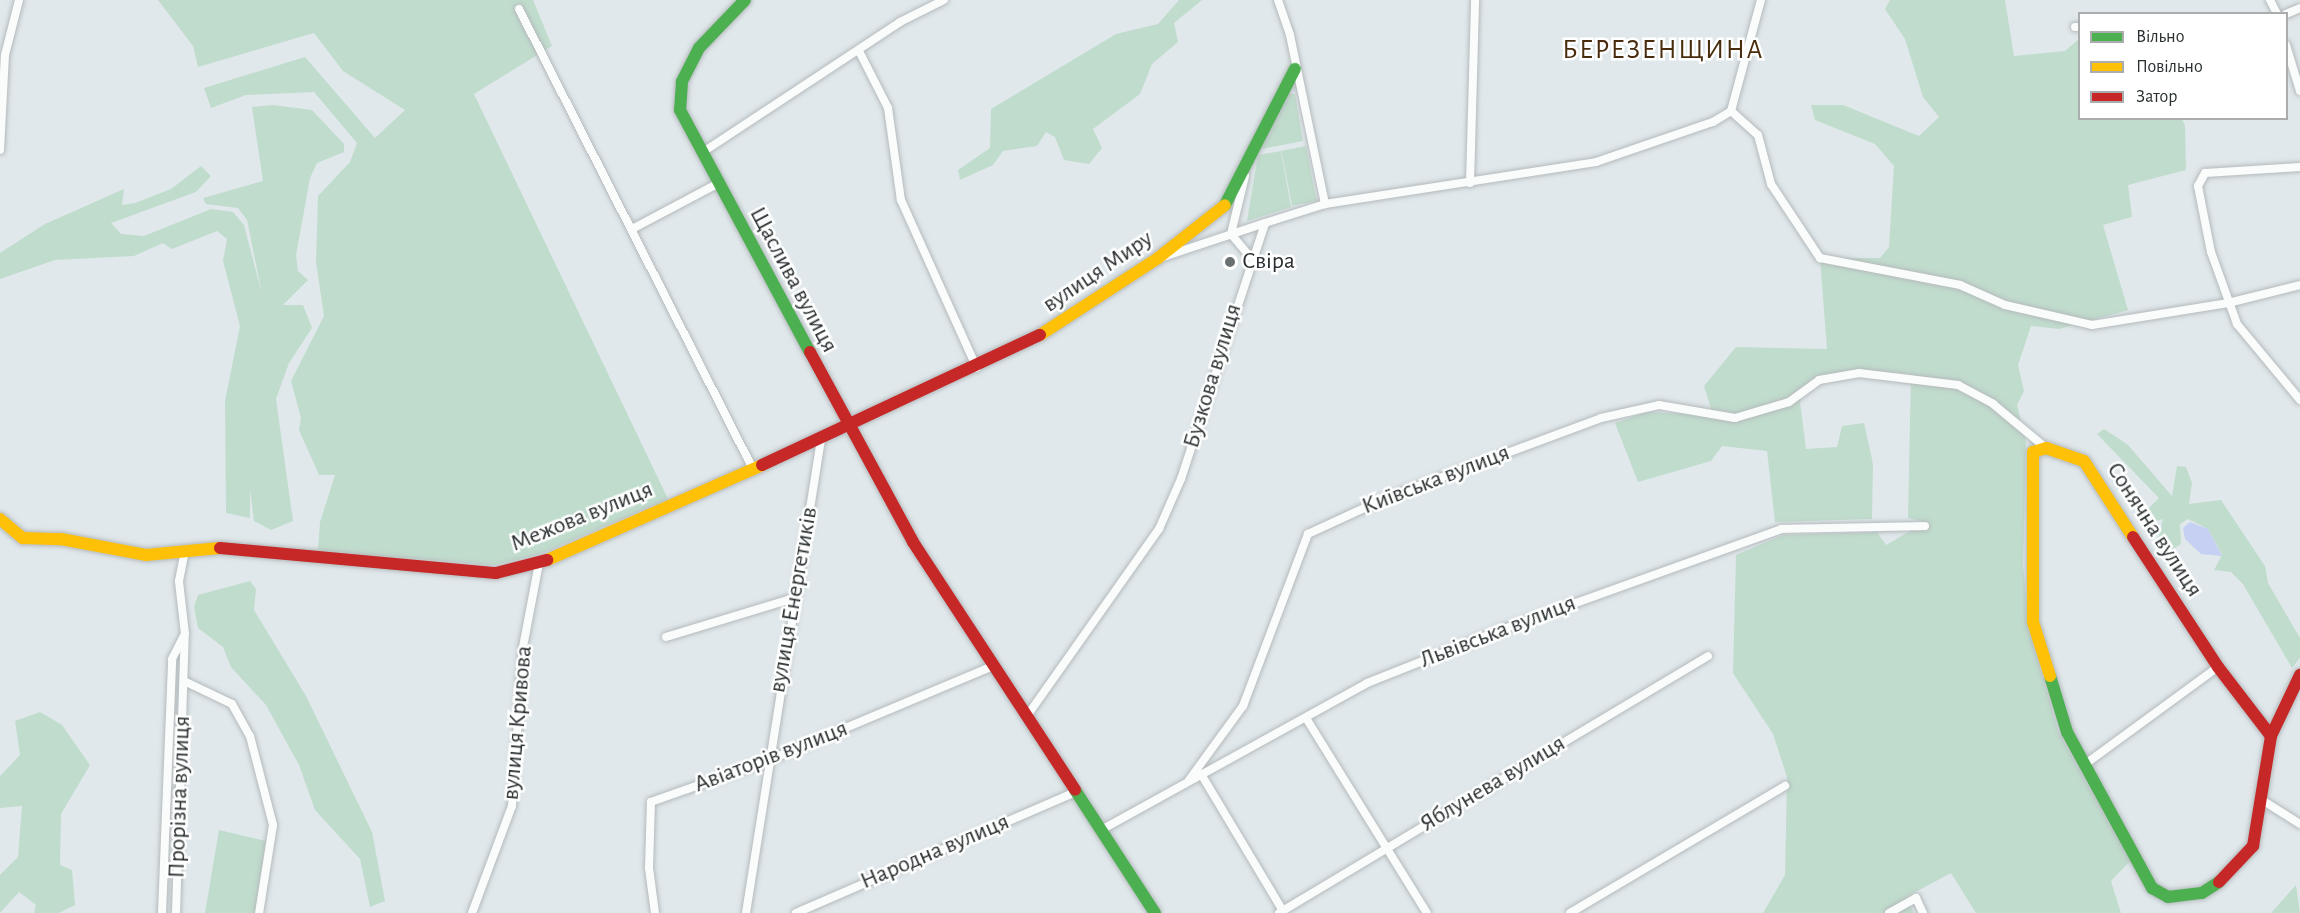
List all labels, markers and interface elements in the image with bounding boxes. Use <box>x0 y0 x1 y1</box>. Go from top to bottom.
legend <box>2078 12 2288 120</box>
text: Вільно <box>2136 28 2184 46</box>
district label: БЕРЕЗЕНЩИНА <box>1562 34 1764 66</box>
text: Повільно <box>2136 58 2203 76</box>
text: Затор <box>2136 88 2177 106</box>
street label: Щаслива вулиця <box>743 202 843 358</box>
street label: вулиця Миру <box>1038 225 1158 319</box>
place label: Свіра <box>1242 248 1295 276</box>
marker: Свіра <box>1223 255 1237 269</box>
street label: Бузкова вулиця <box>1177 300 1249 452</box>
street label: Київська вулиця <box>1358 439 1514 521</box>
street label: Сонячна вулиця <box>2100 457 2208 603</box>
street label: Межова вулиця <box>507 475 657 559</box>
street label: вулиця Енергетиків <box>763 505 825 695</box>
street label: Львівська вулиця <box>1416 589 1580 675</box>
street label: вулиця Кривова <box>497 645 539 801</box>
street label: Прорізна вулиця <box>163 715 197 879</box>
street label: Авіаторів вулиця <box>690 715 852 799</box>
street label: Яблунева вулиця <box>1415 729 1571 839</box>
street label: Народна вулиця <box>856 808 1014 896</box>

